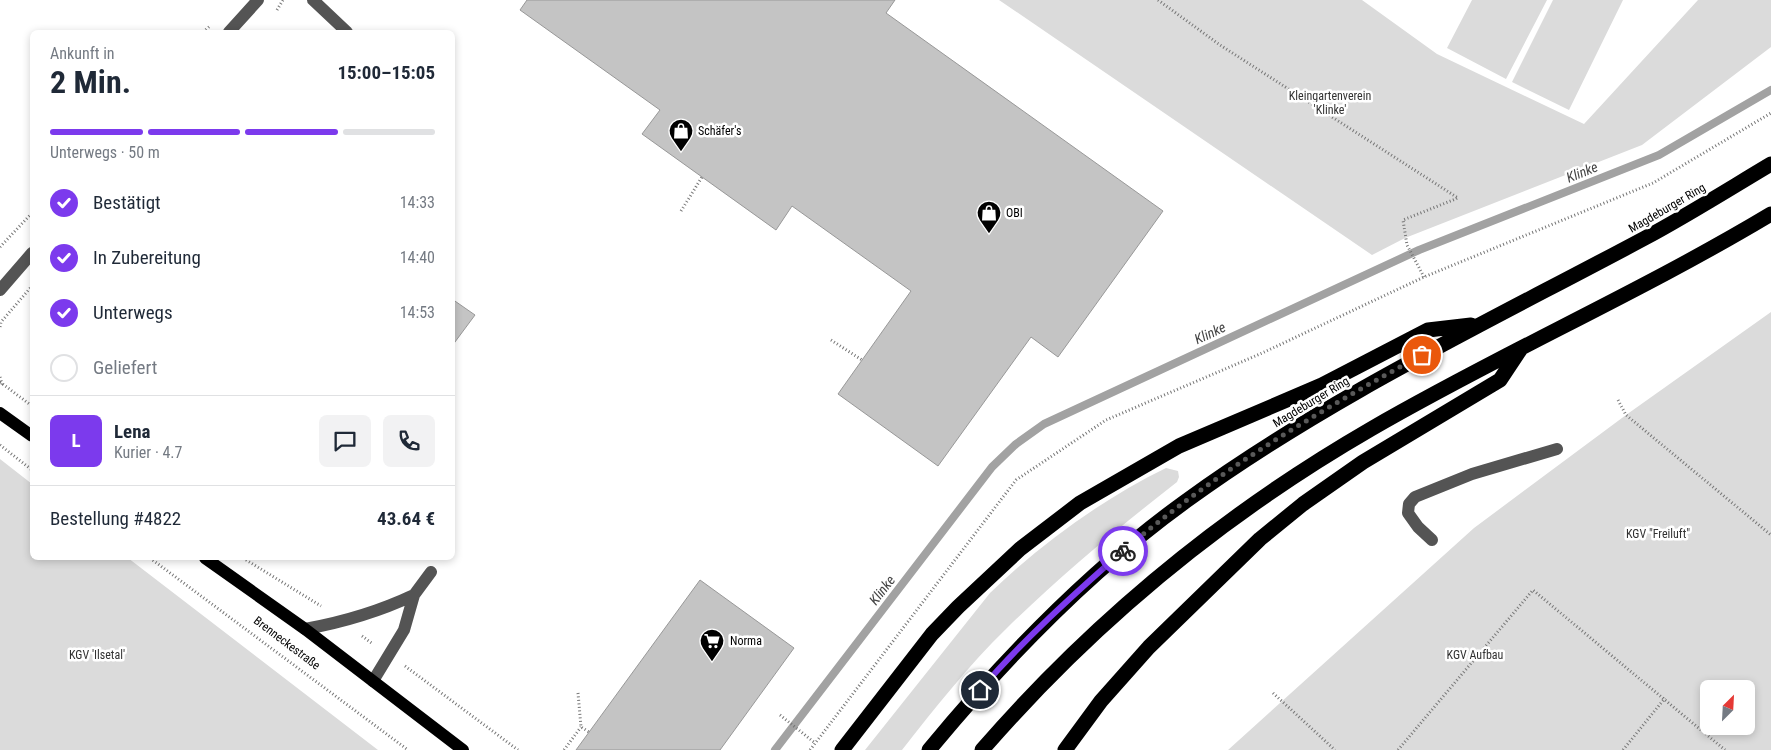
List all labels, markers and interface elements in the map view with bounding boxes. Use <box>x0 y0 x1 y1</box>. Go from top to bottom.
text: Ankunft in <box>50 44 115 63</box>
text: 15:00–15:05 <box>337 61 435 84</box>
text: 2 Min. <box>50 63 131 101</box>
park label: Kleingartenverein 'Klinke' <box>1289 89 1371 117</box>
shop icon: Schäfer's <box>668 118 694 152</box>
place label: Schäfer's <box>698 124 741 138</box>
text: Unterwegs · 50 m <box>50 143 160 162</box>
water label: Klinke <box>1564 158 1600 186</box>
street label: Magdeburger Ring <box>1626 180 1708 236</box>
icon: check <box>50 189 78 217</box>
text: Bestätigt <box>93 191 161 214</box>
text: 14:33 <box>400 193 435 212</box>
shop icon: OBI <box>976 200 1002 234</box>
place label: OBI <box>1006 206 1023 220</box>
icon: check <box>50 244 78 272</box>
text: In Zubereitung <box>93 246 201 269</box>
text: 14:40 <box>400 248 435 267</box>
icon: check <box>50 299 78 327</box>
text: Unterwegs <box>93 301 173 324</box>
text: 14:53 <box>400 303 435 322</box>
water label: Klinke <box>1192 319 1228 347</box>
pin <box>1401 334 1443 376</box>
icon: bag <box>1408 341 1436 369</box>
text: Geliefert <box>93 356 157 379</box>
street label: Magdeburger Ring <box>1270 374 1352 430</box>
button: chat <box>319 415 371 467</box>
button: phone <box>383 415 435 467</box>
text: Lena <box>114 420 151 443</box>
text: L <box>71 429 81 452</box>
text: Kurier · 4.7 <box>114 443 182 462</box>
text: Bestellung #4822 <box>50 507 181 530</box>
text: 43.64 € <box>377 507 435 530</box>
courier <box>1098 526 1148 576</box>
park label: KGV "Freiluft" <box>1626 527 1690 541</box>
icon: bike <box>1109 537 1137 565</box>
water label: Klinke <box>866 572 898 608</box>
street label: Brenneckestraße <box>251 613 323 673</box>
supermarket icon: Norma <box>699 628 725 662</box>
place label: Norma <box>730 634 762 648</box>
park label: KGV 'Ilsetal' <box>69 648 125 662</box>
park label: KGV Aufbau <box>1447 648 1504 662</box>
pin <box>959 669 1001 711</box>
icon: home <box>966 676 994 704</box>
north arrow <box>1700 680 1755 735</box>
map controls <box>1700 680 1755 735</box>

